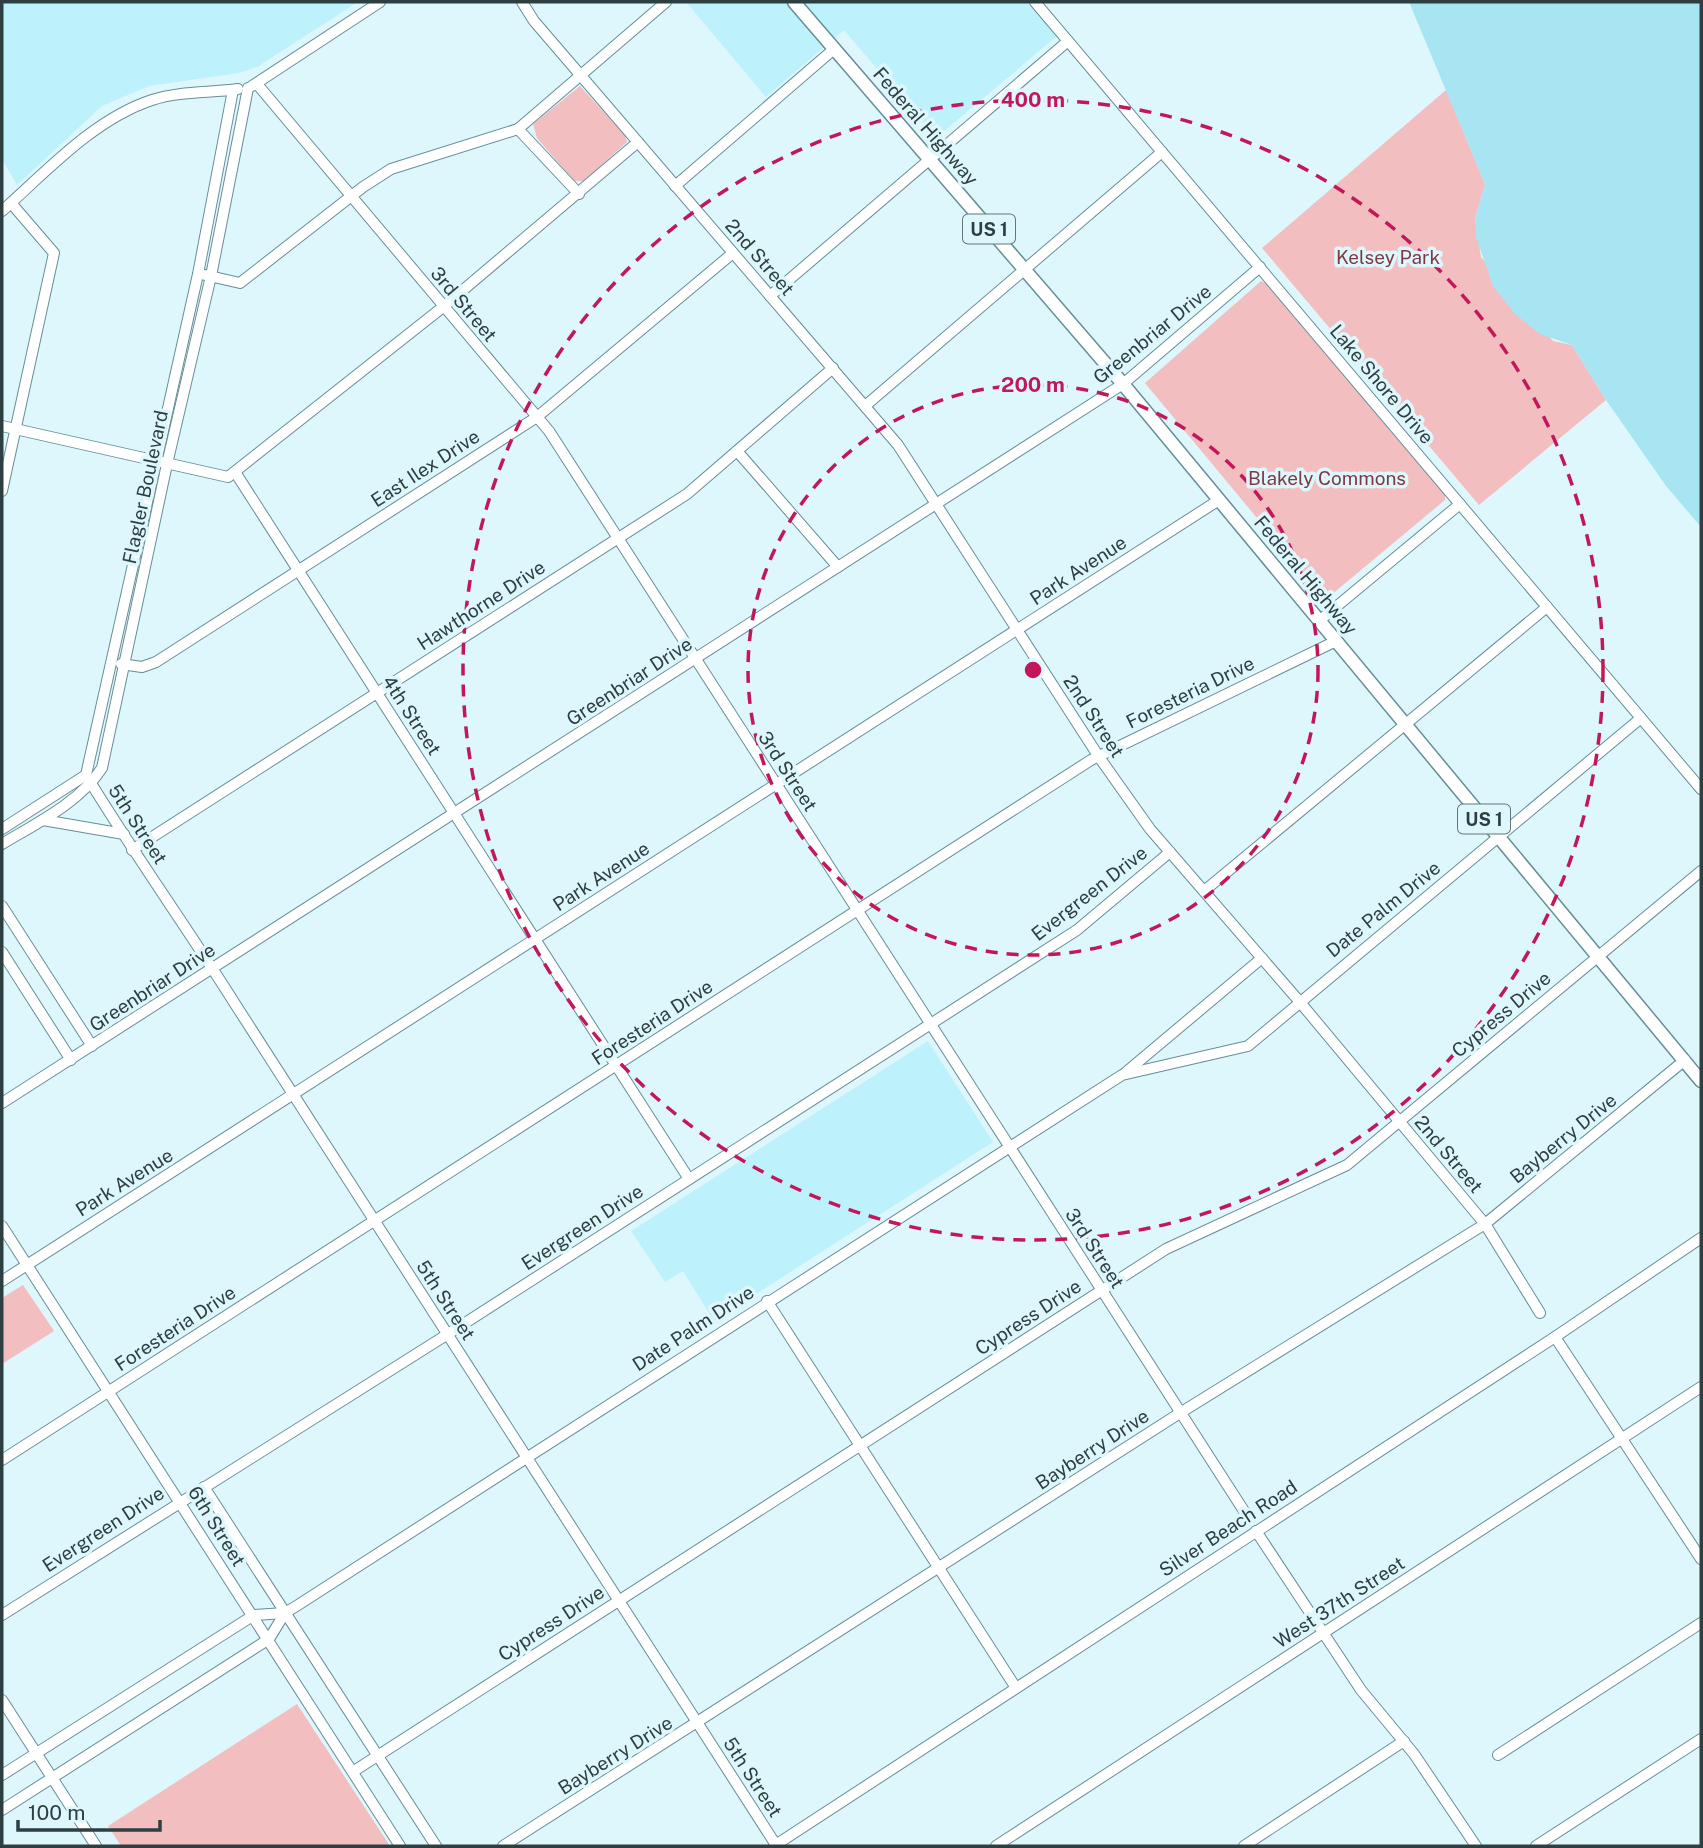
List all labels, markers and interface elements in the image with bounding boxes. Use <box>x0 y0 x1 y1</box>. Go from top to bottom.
street label: Federal Highway <box>869 63 983 189</box>
text: 400 m <box>1001 87 1065 112</box>
street label: 2nd Street <box>721 214 799 300</box>
road number: US 1 <box>963 214 1015 244</box>
park label: Kelsey Park <box>1336 246 1440 268</box>
street label: 3rd Street <box>426 262 502 346</box>
street label: Greenbriar Drive <box>1089 280 1215 388</box>
street label: Lake Shore Drive <box>1326 320 1438 448</box>
text: 200 m <box>1001 372 1065 397</box>
street label: Flagler Boulevard <box>118 408 172 566</box>
street label: East Ilex Drive <box>367 425 483 511</box>
park label: Blakely Commons <box>1248 467 1406 489</box>
street label: Federal Highway <box>1250 511 1362 639</box>
street label: Park Avenue <box>1026 531 1130 609</box>
street label: Hawthorne Drive <box>413 556 549 654</box>
street label: Greenbriar Drive <box>562 632 696 730</box>
street label: Foresteria Drive <box>1122 651 1258 733</box>
centre of rings <box>1021 658 1045 682</box>
street label: 4th Street <box>378 671 446 759</box>
street label: 2nd Street <box>1059 671 1129 761</box>
street label: 3rd Street <box>754 727 822 815</box>
street label: 5th Street <box>104 780 172 868</box>
road number: US 1 <box>1458 804 1510 834</box>
street label: Park Avenue <box>549 837 653 915</box>
street label: Evergreen Drive <box>1027 841 1151 945</box>
street label: Date Palm Drive <box>1322 856 1444 962</box>
street label: Greenbriar Drive <box>85 938 219 1036</box>
street label: Cypress Drive <box>1447 966 1555 1062</box>
street label: Foresteria Drive <box>587 975 717 1069</box>
street label: Bayberry Drive <box>1505 1088 1621 1188</box>
street label: 2nd Street <box>1410 1111 1488 1197</box>
street label: Park Avenue <box>71 1143 177 1221</box>
street label: Evergreen Drive <box>517 1180 647 1274</box>
street label: 3rd Street <box>1061 1204 1129 1292</box>
street label: 5th Street <box>412 1256 480 1344</box>
street label: Cypress Drive <box>971 1275 1085 1359</box>
street label: Foresteria Drive <box>110 1281 240 1375</box>
street label: Date Palm Drive <box>628 1281 758 1375</box>
street label: Bayberry Drive <box>1031 1404 1153 1494</box>
street label: Silver Beach Road <box>1155 1475 1301 1581</box>
street label: Evergreen Drive <box>38 1482 168 1576</box>
street label: 6th Street <box>184 1482 250 1570</box>
street label: West 37th Street <box>1270 1552 1408 1652</box>
street label: Cypress Drive <box>494 1581 608 1665</box>
street label: Bayberry Drive <box>554 1711 676 1799</box>
street label: 5th Street <box>719 1733 787 1821</box>
scale bar <box>18 1788 159 1832</box>
text: 100 m <box>28 1800 85 1825</box>

